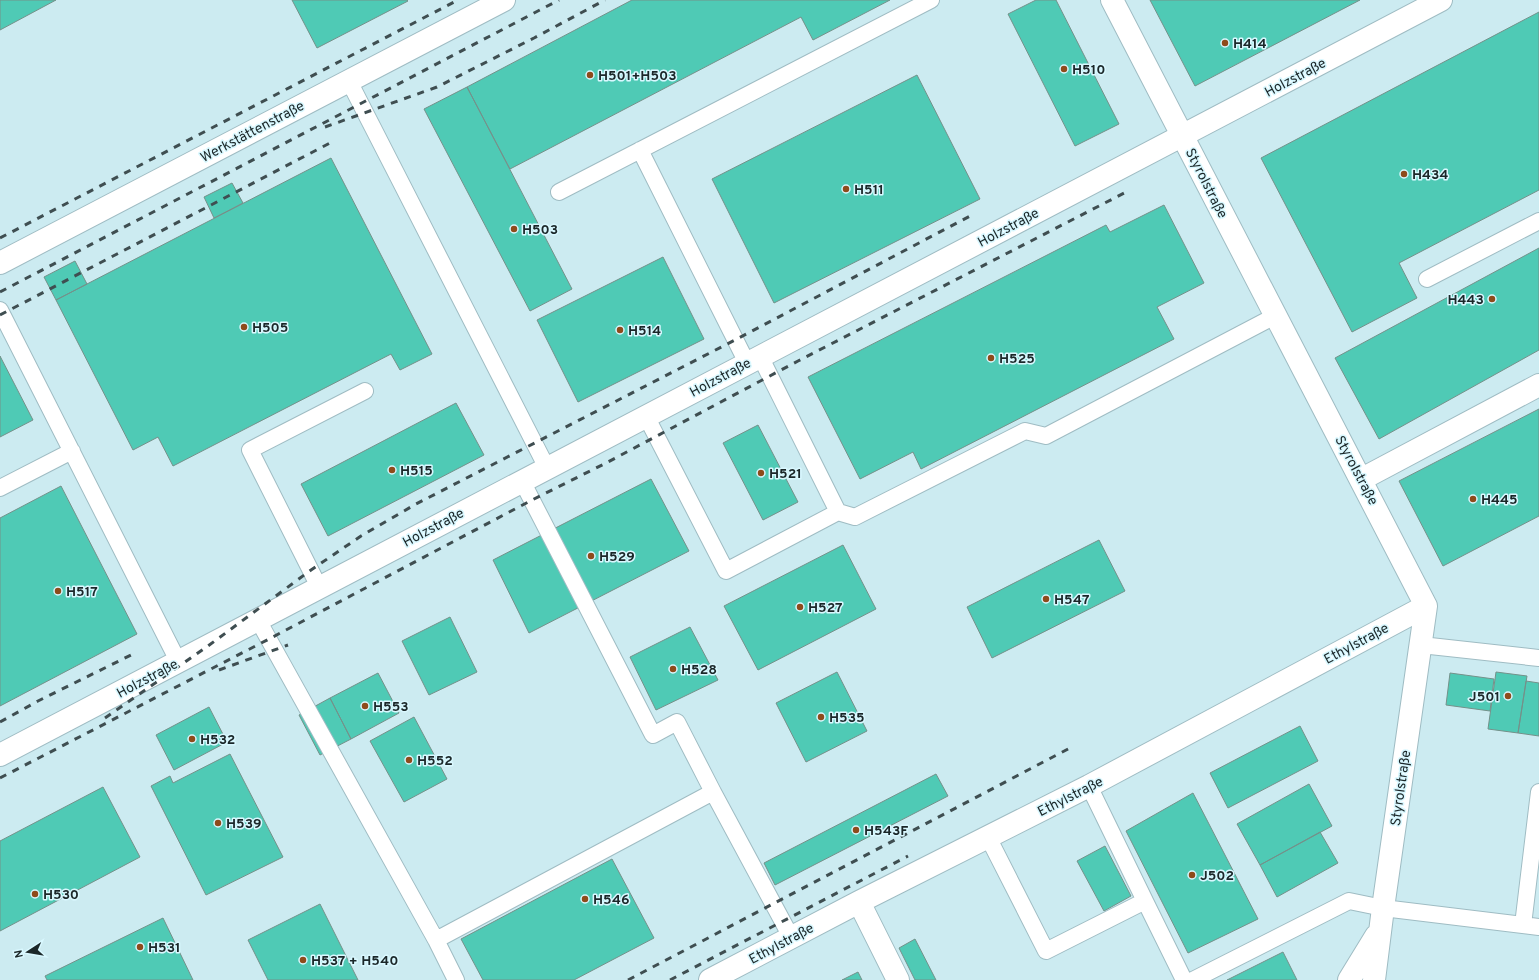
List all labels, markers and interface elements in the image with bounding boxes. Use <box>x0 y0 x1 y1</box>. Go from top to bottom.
place label: H414 <box>1233 36 1267 53</box>
marker: H414 <box>1220 38 1230 48</box>
street label: Holzstraße <box>1262 55 1329 102</box>
place label: H510 <box>1072 62 1105 79</box>
marker: H510 <box>1059 64 1069 74</box>
place label: H501+H503 <box>598 68 677 85</box>
marker: H501+H503 <box>585 70 595 80</box>
street label: Werkstättenstraße <box>198 98 308 167</box>
street label: Styrolstraße <box>1181 146 1231 222</box>
place label: H434 <box>1412 167 1449 184</box>
marker: H434 <box>1399 169 1409 179</box>
place label: H511 <box>854 182 884 199</box>
marker: H511 <box>841 184 851 194</box>
street label: Holzstraße <box>975 205 1042 252</box>
place label: H503 <box>522 222 558 239</box>
marker: H503 <box>509 224 519 234</box>
place label: H443 <box>1448 292 1484 309</box>
marker: H443 <box>1487 294 1497 304</box>
place label: H505 <box>252 320 288 337</box>
marker: H505 <box>239 322 249 332</box>
place label: H514 <box>628 323 661 340</box>
marker: H514 <box>615 325 625 335</box>
place label: H525 <box>999 351 1035 368</box>
marker: H525 <box>986 353 996 363</box>
street label: Holzstraße <box>687 355 754 402</box>
street label: Styrolstraße <box>1330 433 1381 508</box>
place label: H515 <box>400 463 433 480</box>
marker: H515 <box>387 465 397 475</box>
place label: H521 <box>769 466 802 483</box>
marker: H521 <box>756 468 766 478</box>
place label: H445 <box>1481 492 1518 509</box>
marker: H445 <box>1468 494 1478 504</box>
street label: Holzstraße <box>400 505 467 552</box>
place label: H529 <box>599 549 635 566</box>
marker: H529 <box>586 551 596 561</box>
place label: H517 <box>66 584 98 601</box>
marker: H517 <box>53 586 63 596</box>
place label: H547 <box>1054 592 1089 609</box>
marker: H547 <box>1041 594 1051 604</box>
place label: H527 <box>808 600 843 617</box>
marker: H527 <box>795 602 805 612</box>
street label: Ethylstraße <box>1321 620 1392 669</box>
street label: Holzstraße <box>114 656 181 703</box>
place label: H528 <box>681 662 717 679</box>
marker: H528 <box>668 664 678 674</box>
place label: J501 <box>1469 689 1500 706</box>
marker: J501 <box>1503 691 1513 701</box>
place label: H553 <box>373 699 409 716</box>
marker: H553 <box>360 701 370 711</box>
place label: H535 <box>829 710 865 727</box>
marker: H535 <box>816 712 826 722</box>
place label: H532 <box>200 732 235 749</box>
marker: H532 <box>187 734 197 744</box>
street label: Styrolstraße <box>1388 749 1415 827</box>
place label: H552 <box>417 753 453 770</box>
marker: H552 <box>404 755 414 765</box>
street label: Ethylstraße <box>1035 774 1106 821</box>
place label: H539 <box>226 816 262 833</box>
marker: H539 <box>213 818 223 828</box>
place label: H543F <box>864 823 908 840</box>
marker: H543F <box>851 825 861 835</box>
place label: J502 <box>1200 868 1234 885</box>
marker: J502 <box>1187 870 1197 880</box>
place label: H530 <box>43 887 79 904</box>
marker: H530 <box>30 889 40 899</box>
place label: H546 <box>593 892 630 909</box>
marker: H546 <box>580 894 590 904</box>
street label: Ethylstraße <box>746 920 817 969</box>
north arrow <box>8 932 48 972</box>
place label: H531 <box>148 940 181 957</box>
marker: H531 <box>135 942 145 952</box>
text: N <box>12 949 27 959</box>
place label: H537 + H540 <box>311 953 398 970</box>
marker: H537 + H540 <box>298 955 308 965</box>

